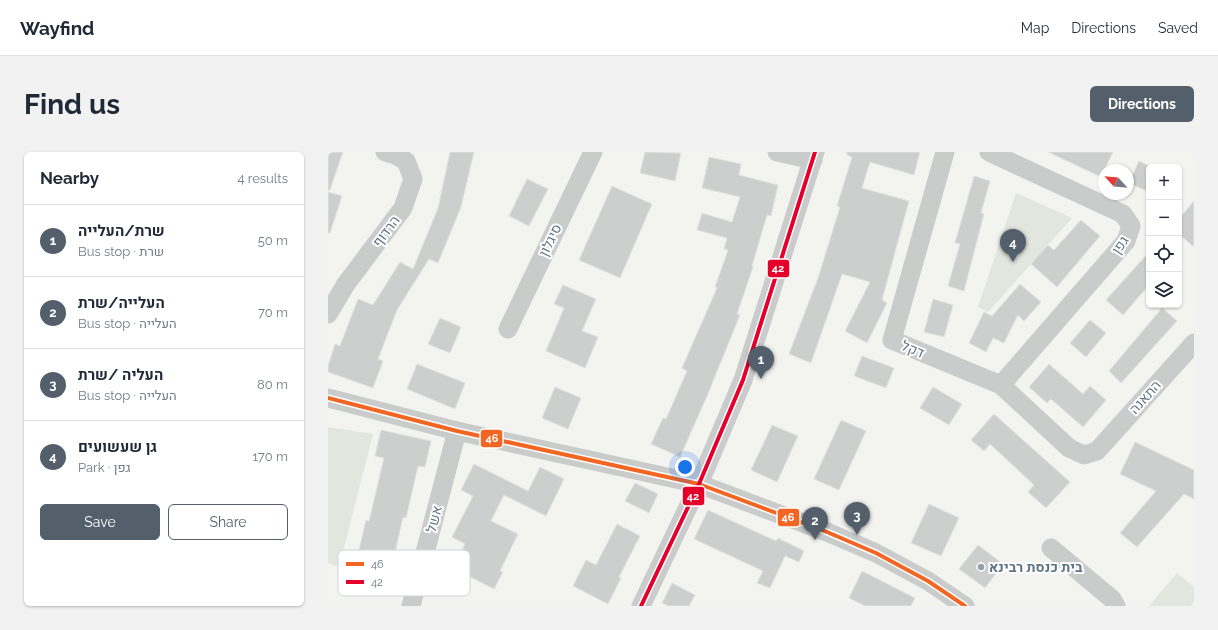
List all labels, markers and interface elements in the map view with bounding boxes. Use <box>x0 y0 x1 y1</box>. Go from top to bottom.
text: Wayfind <box>20 17 94 39</box>
text: Map <box>1021 20 1049 36</box>
text: Directions <box>1071 20 1136 36</box>
text: Saved <box>1158 20 1198 36</box>
button: Directions <box>1090 86 1194 122</box>
text: Find us <box>24 88 120 121</box>
north arrow <box>1098 164 1134 200</box>
map controls <box>1146 164 1182 308</box>
button: + <box>1146 164 1182 200</box>
text: Nearby <box>40 168 99 188</box>
text: 4 results <box>237 171 288 186</box>
button: − <box>1146 200 1182 236</box>
street label: הרדוף <box>369 212 403 250</box>
street label: סיגלון <box>535 221 565 259</box>
text: שרת/העלייה <box>78 222 165 240</box>
pin: 4 <box>1000 229 1026 262</box>
text: 1 <box>50 233 56 248</box>
text: 50 m <box>258 233 288 248</box>
street label: גפן <box>1108 233 1132 257</box>
button: locate <box>1146 236 1182 272</box>
text: Bus stop · שרת <box>78 244 164 259</box>
line badge: 42 <box>767 259 790 278</box>
text: 42 <box>772 262 784 275</box>
button: layers <box>1146 272 1182 308</box>
text: העלייה/שרת <box>78 294 165 312</box>
text: 2 <box>49 305 57 320</box>
text: 70 m <box>258 305 288 320</box>
text: Bus stop · העלייה <box>78 316 177 331</box>
street label: דקל <box>899 337 927 361</box>
pin: 1 <box>748 346 774 379</box>
text: העליה /שרת <box>78 366 163 384</box>
text: 3 <box>49 377 57 392</box>
text: 80 m <box>257 377 288 392</box>
street label: התאנה <box>1126 377 1164 417</box>
text: Bus stop · העלייה <box>78 388 177 403</box>
line badge: 46 <box>480 429 503 448</box>
text: 46 <box>486 432 499 445</box>
text: גן שעשועים <box>78 438 157 456</box>
text: 4 <box>49 449 57 464</box>
text: 170 m <box>252 449 288 464</box>
your location <box>675 457 695 477</box>
text: Park · גפן <box>78 460 131 475</box>
line badge: 42 <box>682 486 705 506</box>
text: 42 <box>687 490 699 503</box>
pin: 3 <box>844 502 870 535</box>
button: Save <box>40 504 160 540</box>
button: Share <box>168 504 288 540</box>
street label: אשל <box>423 504 445 534</box>
pin: 2 <box>802 507 828 540</box>
line badge: 46 <box>777 508 800 527</box>
text: 46 <box>782 511 795 524</box>
legend <box>338 550 470 596</box>
text: 46 <box>371 558 384 571</box>
place label: בית כנסת רבינא <box>989 559 1083 575</box>
marker: בית כנסת רבינא <box>976 562 986 572</box>
text: 42 <box>371 576 383 589</box>

